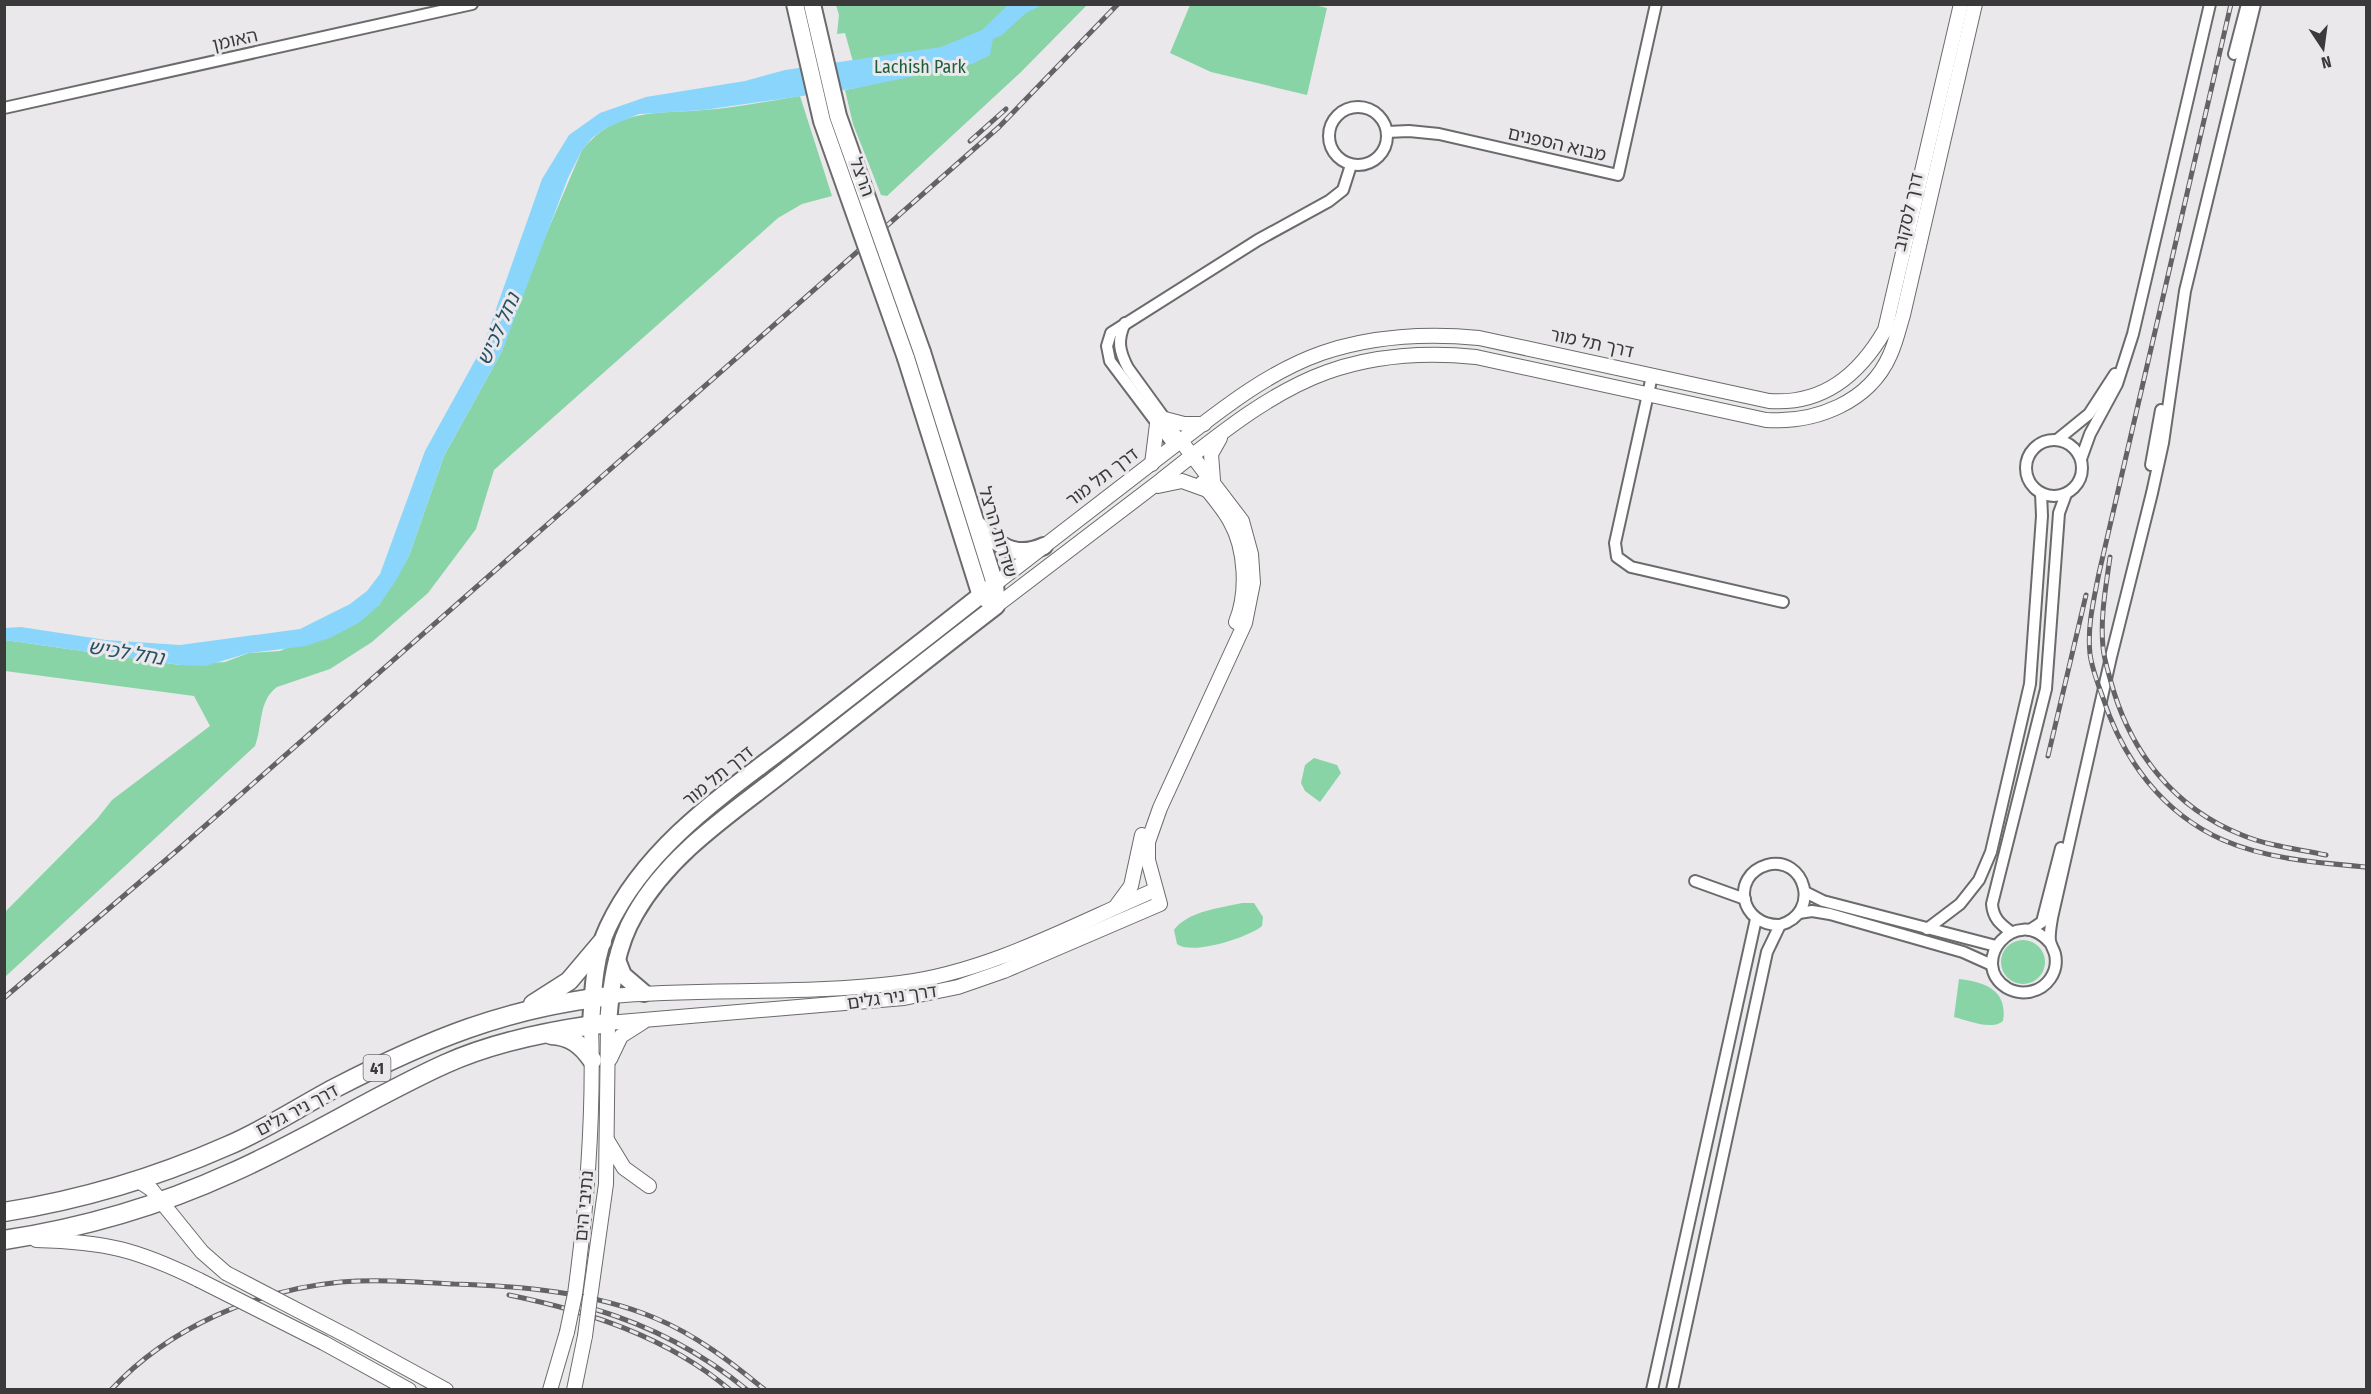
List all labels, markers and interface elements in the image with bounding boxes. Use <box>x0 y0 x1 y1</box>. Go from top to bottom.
north arrow <box>2293 18 2353 78</box>
street label: האומן <box>210 24 260 56</box>
text: N <box>2319 52 2333 72</box>
park label: Lachish Park <box>874 56 966 78</box>
street label: מבוא הספנים <box>1506 122 1608 166</box>
street label: הרצל <box>845 154 879 200</box>
street label: דרך לסקוב <box>1888 170 1928 253</box>
water label: נחל לכיש <box>471 288 525 369</box>
street label: דרך תל מור <box>1548 323 1636 363</box>
street label: דרך תל מור <box>1062 443 1143 511</box>
street label: שדרות הרצל <box>974 484 1022 580</box>
water label: נחל לכיש <box>86 634 167 670</box>
street label: דרך תל מור <box>678 741 758 811</box>
street label: דרך ניר גלים <box>846 980 939 1014</box>
road number: 41 <box>364 1055 391 1081</box>
street label: דרך ניר גלים <box>252 1079 342 1141</box>
street label: נתיבי הים <box>570 1170 598 1242</box>

